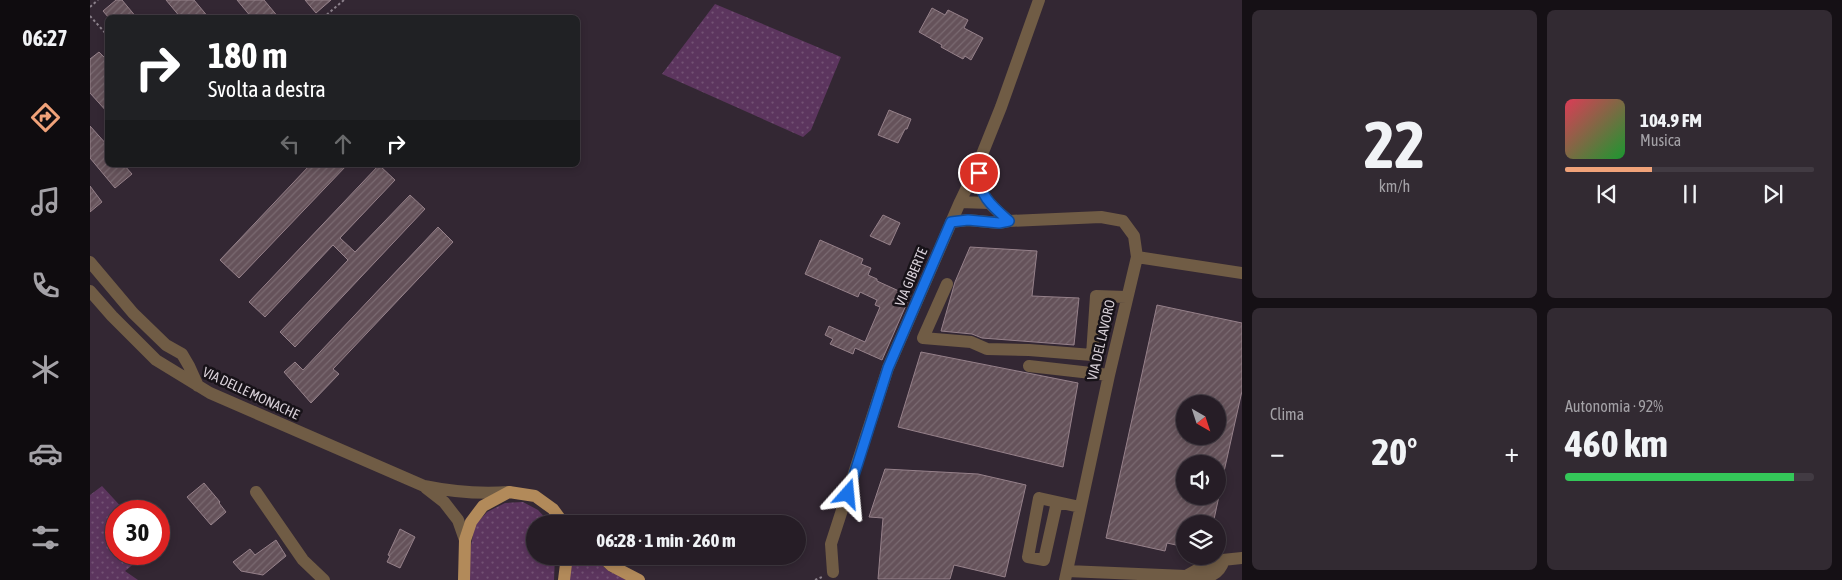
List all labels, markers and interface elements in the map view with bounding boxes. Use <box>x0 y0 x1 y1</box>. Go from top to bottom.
text: 06:27 <box>22 25 68 51</box>
icon: right <box>125 35 190 100</box>
text: 180 m <box>208 35 287 75</box>
text: Svolta a destra <box>208 76 326 102</box>
icon: directions <box>28 100 63 135</box>
text: 22 <box>1364 107 1425 182</box>
text: 104.9 FM <box>1640 109 1702 131</box>
icon: left <box>276 130 304 158</box>
icon: ahead <box>329 130 357 158</box>
icon: right <box>382 130 410 158</box>
text: Musica <box>1640 131 1681 149</box>
pin <box>958 152 1000 194</box>
icon: arrive <box>965 159 993 187</box>
text: km/h <box>1379 177 1410 195</box>
icon: previous <box>1593 180 1621 208</box>
icon: pause <box>1676 180 1704 208</box>
icon: next <box>1759 180 1787 208</box>
icon: music <box>28 184 63 219</box>
street label: VIA GIBERTE <box>892 245 930 309</box>
icon: phone <box>28 268 63 303</box>
street label: VIA DEL LAVORO <box>1084 298 1118 382</box>
icon: climate <box>28 352 63 387</box>
street label: VIA DELLE MONACHE <box>200 364 302 422</box>
north arrow <box>1176 395 1226 445</box>
map controls <box>1176 395 1226 565</box>
text: Autonomia · 92% <box>1565 397 1663 415</box>
text: Clima <box>1270 405 1304 423</box>
text: 460 km <box>1565 422 1668 465</box>
text: 20° <box>1371 430 1418 473</box>
icon: car <box>28 436 63 471</box>
text: − <box>1270 436 1285 468</box>
text: + <box>1504 436 1519 468</box>
button: sound <box>1176 455 1226 505</box>
position arrow <box>821 467 873 519</box>
speed limit sign: 30 <box>105 500 170 565</box>
button: layers <box>1176 515 1226 565</box>
icon: filters <box>28 520 63 555</box>
text: 06:28 · 1 min · 260 m <box>596 529 736 551</box>

